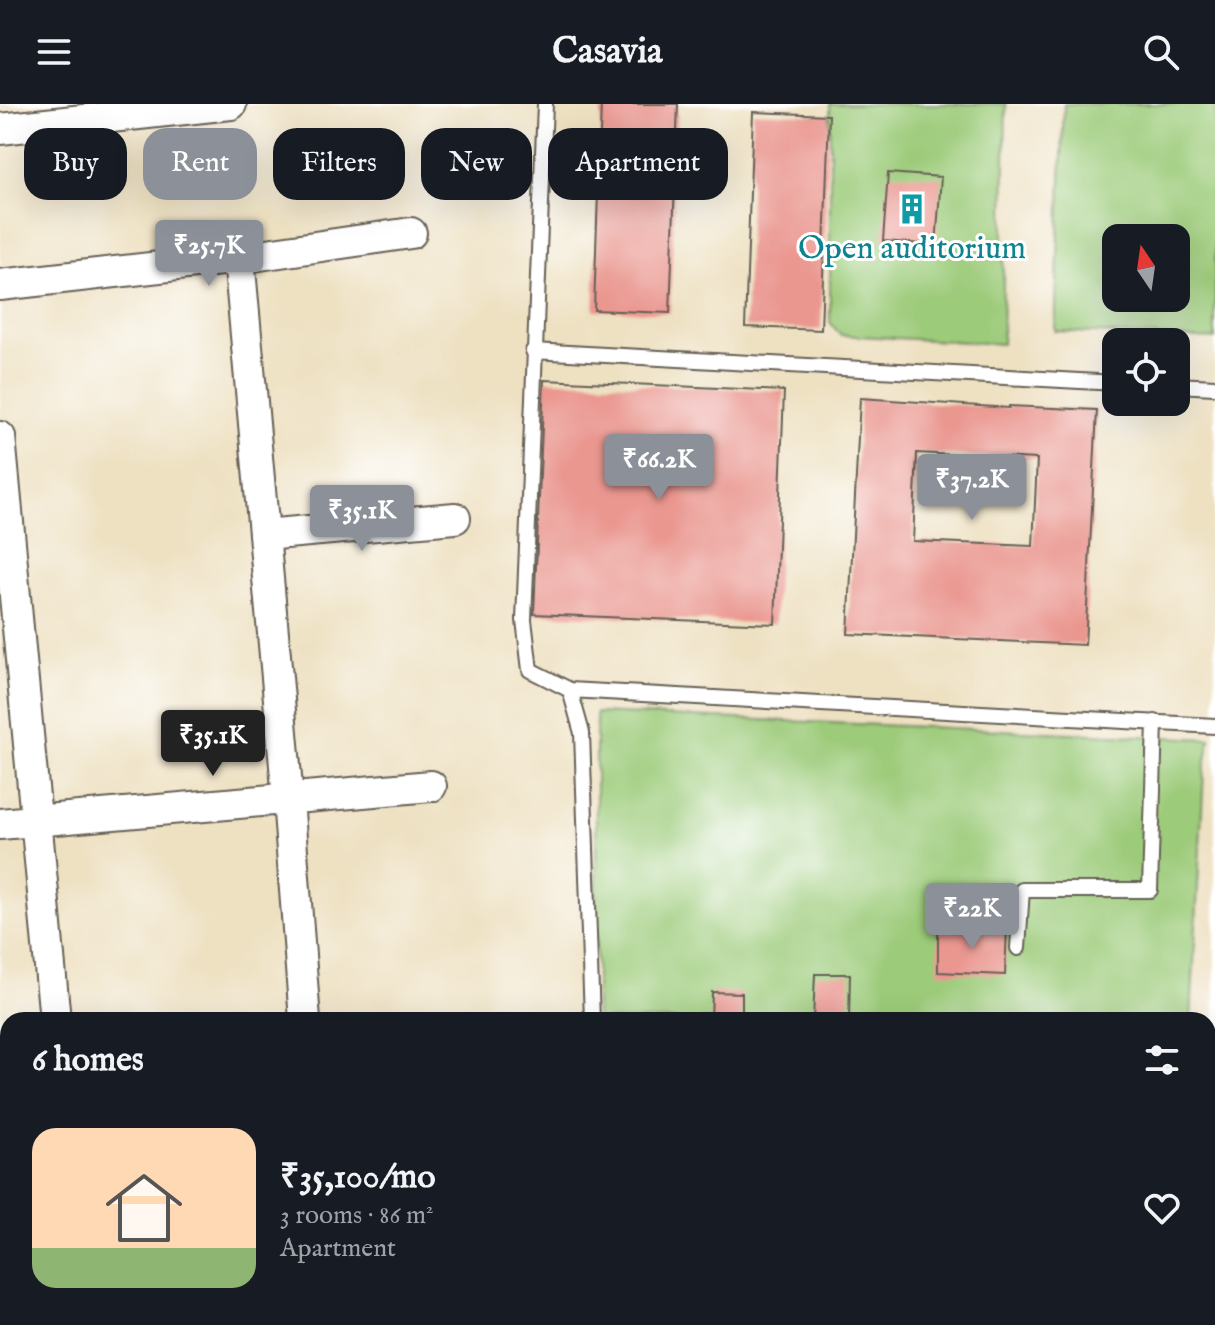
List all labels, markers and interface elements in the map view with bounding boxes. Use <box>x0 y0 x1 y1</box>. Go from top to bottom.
text: Casavia <box>552 29 663 75</box>
icon: menu <box>32 30 76 74</box>
icon: search <box>1139 30 1183 74</box>
chip: Buy <box>24 128 127 200</box>
chip: Rent <box>143 128 257 200</box>
chip: Filters <box>273 128 405 200</box>
chip: New <box>421 128 532 200</box>
chip: Apartment <box>548 128 728 200</box>
building icon: Open auditorium <box>895 192 929 226</box>
pin: ₹25.7K <box>144 220 274 288</box>
north arrow <box>1102 224 1190 312</box>
map controls <box>1102 224 1190 416</box>
text: ₹25.7K <box>173 229 245 262</box>
place label: Open auditorium <box>798 229 1026 270</box>
button: locate <box>1102 328 1190 416</box>
pin: ₹66.2K <box>594 434 724 502</box>
text: ₹66.2K <box>622 443 696 476</box>
pin: ₹37.2K <box>907 454 1037 522</box>
text: ₹37.2K <box>935 463 1009 496</box>
pin: ₹35.1K <box>297 485 427 553</box>
text: ₹35.1K <box>328 494 396 527</box>
pin: ₹35.1K <box>148 710 278 778</box>
text: ₹35.1K <box>179 719 247 752</box>
pin: ₹22K <box>925 883 1019 951</box>
text: ₹22K <box>943 892 1001 925</box>
icon: filters <box>1140 1038 1184 1082</box>
text: 6 homes <box>32 1039 144 1082</box>
text: ₹35,100/mo <box>280 1156 435 1199</box>
icon: home <box>96 1160 192 1256</box>
icon: heart <box>1140 1186 1184 1230</box>
text: 3 rooms · 86 m² <box>280 1199 433 1232</box>
text: Apartment <box>280 1232 396 1265</box>

